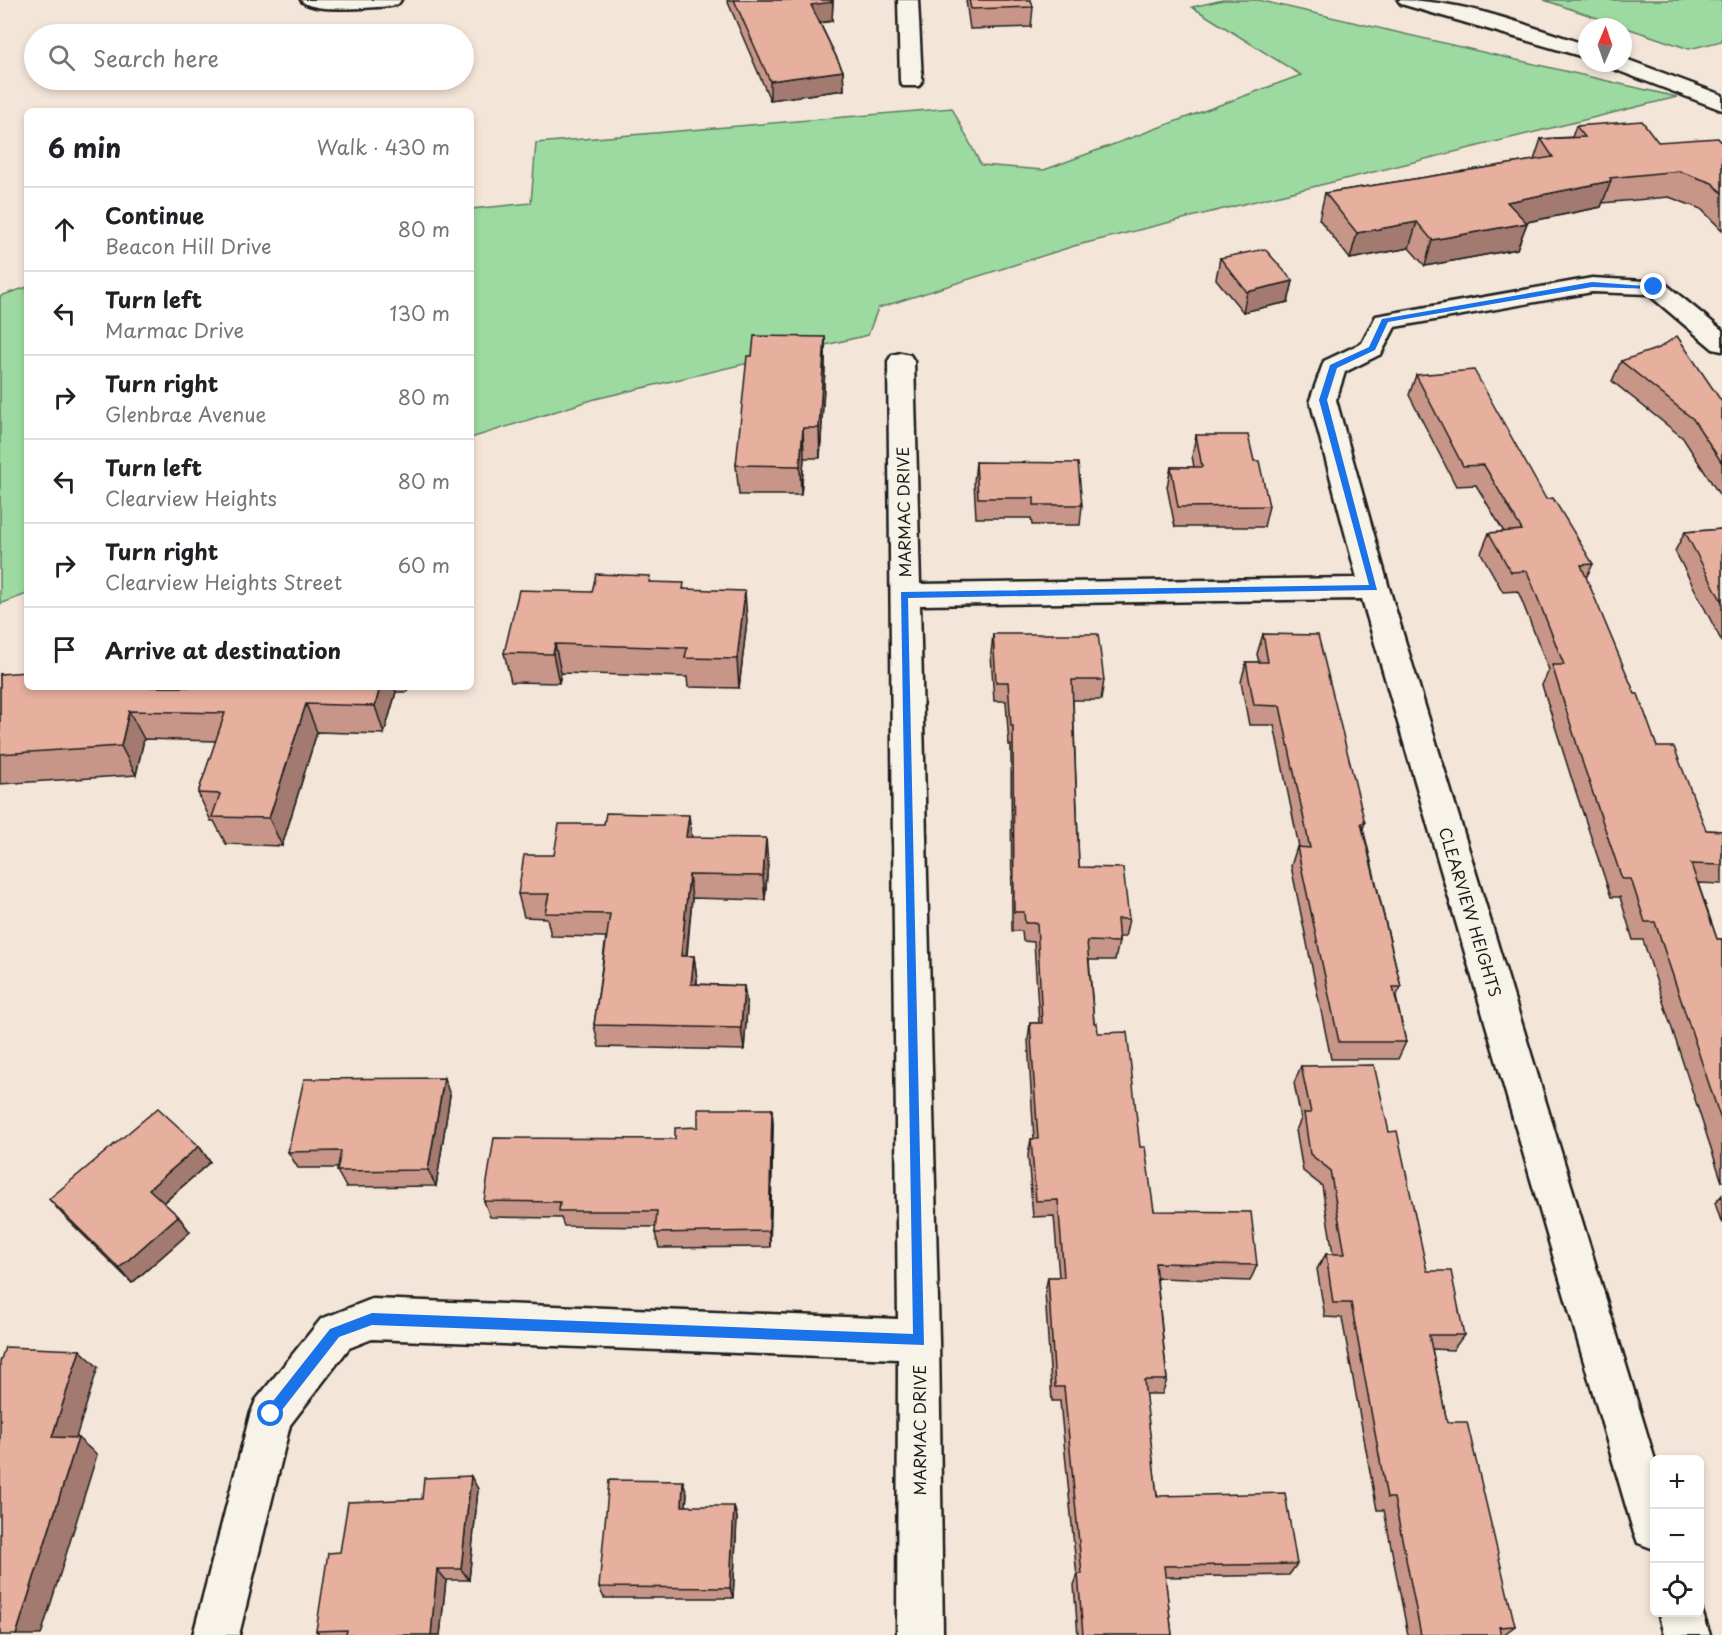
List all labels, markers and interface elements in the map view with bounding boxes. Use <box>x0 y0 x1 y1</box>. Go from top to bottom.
north arrow <box>1578 18 1632 72</box>
search box <box>24 24 474 90</box>
icon: search <box>45 41 78 74</box>
text: Search here <box>93 41 219 74</box>
text: 6 min <box>48 128 121 167</box>
text: Walk · 430 m <box>317 132 450 162</box>
text: Continue <box>105 198 204 231</box>
icon: ahead <box>48 213 81 246</box>
text: 80 m <box>398 214 450 244</box>
text: Beacon Hill Drive <box>105 231 272 261</box>
route end <box>1640 273 1666 299</box>
text: Turn left <box>105 282 202 315</box>
icon: left <box>48 297 81 330</box>
text: 130 m <box>390 298 450 328</box>
text: Marmac Drive <box>105 315 244 345</box>
text: Turn right <box>105 366 218 399</box>
icon: right <box>48 381 81 414</box>
text: 80 m <box>398 382 450 412</box>
text: Glenbrae Avenue <box>105 399 266 429</box>
street label: MARMAC DRIVE <box>890 446 916 578</box>
text: Turn left <box>105 450 202 483</box>
icon: left <box>48 465 81 498</box>
text: 80 m <box>398 466 450 496</box>
text: Clearview Heights <box>105 483 277 513</box>
text: Turn right <box>105 534 218 567</box>
icon: right <box>48 549 81 582</box>
text: 60 m <box>398 550 450 580</box>
text: Clearview Heights Street <box>105 567 342 597</box>
icon: arrive <box>48 633 81 666</box>
text: Arrive at destination <box>105 633 341 666</box>
street label: CLEARVIEW HEIGHTS <box>1434 824 1508 1000</box>
street label: MARMAC DRIVE <box>907 1365 931 1495</box>
route start <box>257 1400 283 1426</box>
map controls <box>1650 1455 1704 1617</box>
button: + <box>1650 1455 1704 1509</box>
button: − <box>1650 1509 1704 1563</box>
button: locate <box>1650 1563 1704 1617</box>

